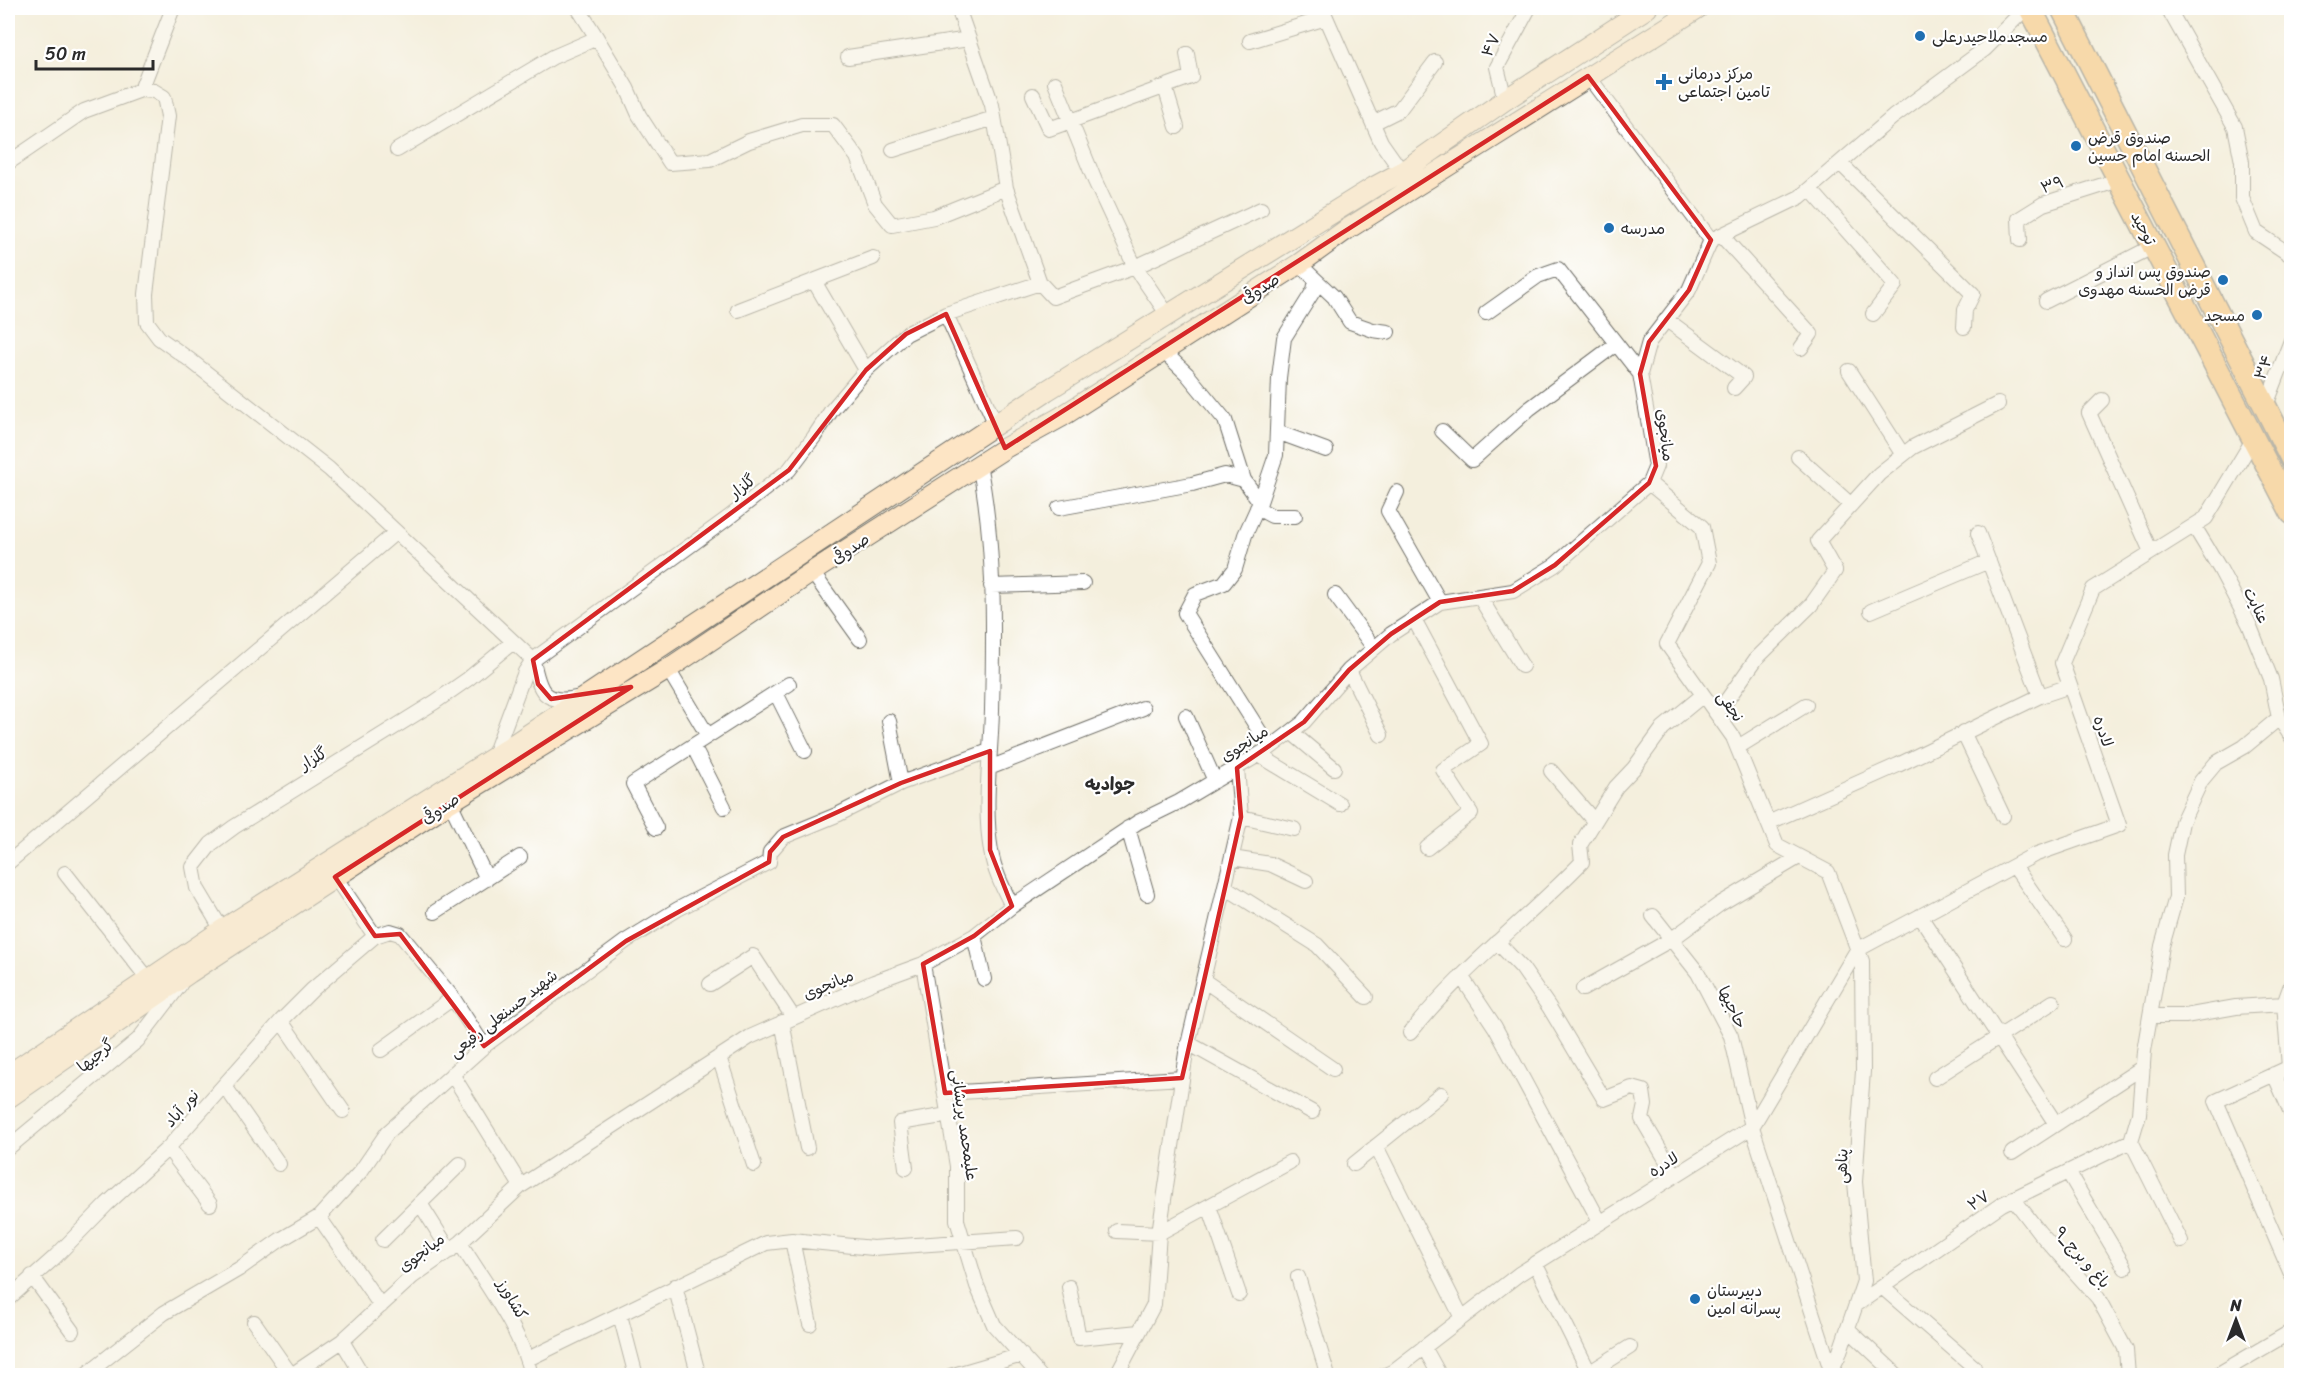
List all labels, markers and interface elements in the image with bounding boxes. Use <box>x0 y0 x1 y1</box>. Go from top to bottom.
place label: مسجدملاحیدرعلی <box>1932 22 2048 51</box>
street label: ۴۷ <box>1472 29 1508 62</box>
marker: مسجدملاحیدرعلی <box>1913 29 1927 43</box>
scale bar <box>36 33 153 71</box>
text: 50 m <box>45 38 86 70</box>
place label: مرکز درمانی تامین اجتماعی <box>1678 59 1770 106</box>
marker: مرکز درمانی تامین اجتماعی <box>1655 73 1673 91</box>
place label: صندوق قرض الحسنه امام حسین <box>2088 123 2210 170</box>
marker: صندوق قرض الحسنه امام حسین <box>2069 139 2083 153</box>
street label: ۳۹ <box>2036 167 2068 202</box>
street label: توحید <box>2122 206 2165 251</box>
place label: مدرسه <box>1621 214 1665 243</box>
marker: مدرسه <box>1602 221 1616 235</box>
place label: صندوق پس انداز و قرض الحسنه مهدوی <box>2078 257 2211 304</box>
street label: صدوقی <box>1235 265 1286 312</box>
marker: صندوق پس انداز و قرض الحسنه مهدوی <box>2216 273 2230 287</box>
place label: مسجد <box>2204 301 2245 330</box>
marker: مسجد <box>2250 308 2264 322</box>
street label: ۳۴ <box>2246 350 2281 384</box>
street label: میانجوی <box>1648 407 1683 463</box>
street label: گلزار <box>721 466 763 508</box>
street label: صدوقی <box>825 525 876 572</box>
street label: عنایت <box>2235 582 2278 628</box>
street label: نجفی <box>1709 684 1752 728</box>
street label: لادره <box>2085 711 2122 751</box>
street label: میانجوی <box>1214 717 1274 770</box>
street label: گلزار <box>292 739 333 779</box>
district label: جوادیه <box>1085 768 1135 800</box>
street label: صدوقی <box>415 785 466 832</box>
street label: شهید حسنعلی رفیعی <box>442 961 564 1066</box>
street label: میانجوی <box>798 961 858 1008</box>
street label: حاجیها <box>1710 981 1755 1034</box>
street label: گرجیها <box>70 1031 121 1080</box>
street label: علیمحمد پریشانی <box>942 1068 987 1183</box>
street label: نور آباد <box>156 1082 207 1134</box>
street label: لادره <box>1642 1144 1684 1185</box>
street label: پناهی <box>1826 1148 1857 1184</box>
street label: ۲۷ <box>1961 1182 1996 1219</box>
street label: ۹_باغ و برج <box>2047 1219 2118 1295</box>
street label: میانجوی <box>391 1225 451 1280</box>
street label: کشاورز <box>488 1271 536 1326</box>
place label: دبیرستان پسرانه امین <box>1707 1276 1781 1323</box>
north arrow <box>2206 1290 2266 1350</box>
text: N <box>2229 1291 2242 1320</box>
marker: دبیرستان پسرانه امین <box>1688 1292 1702 1306</box>

